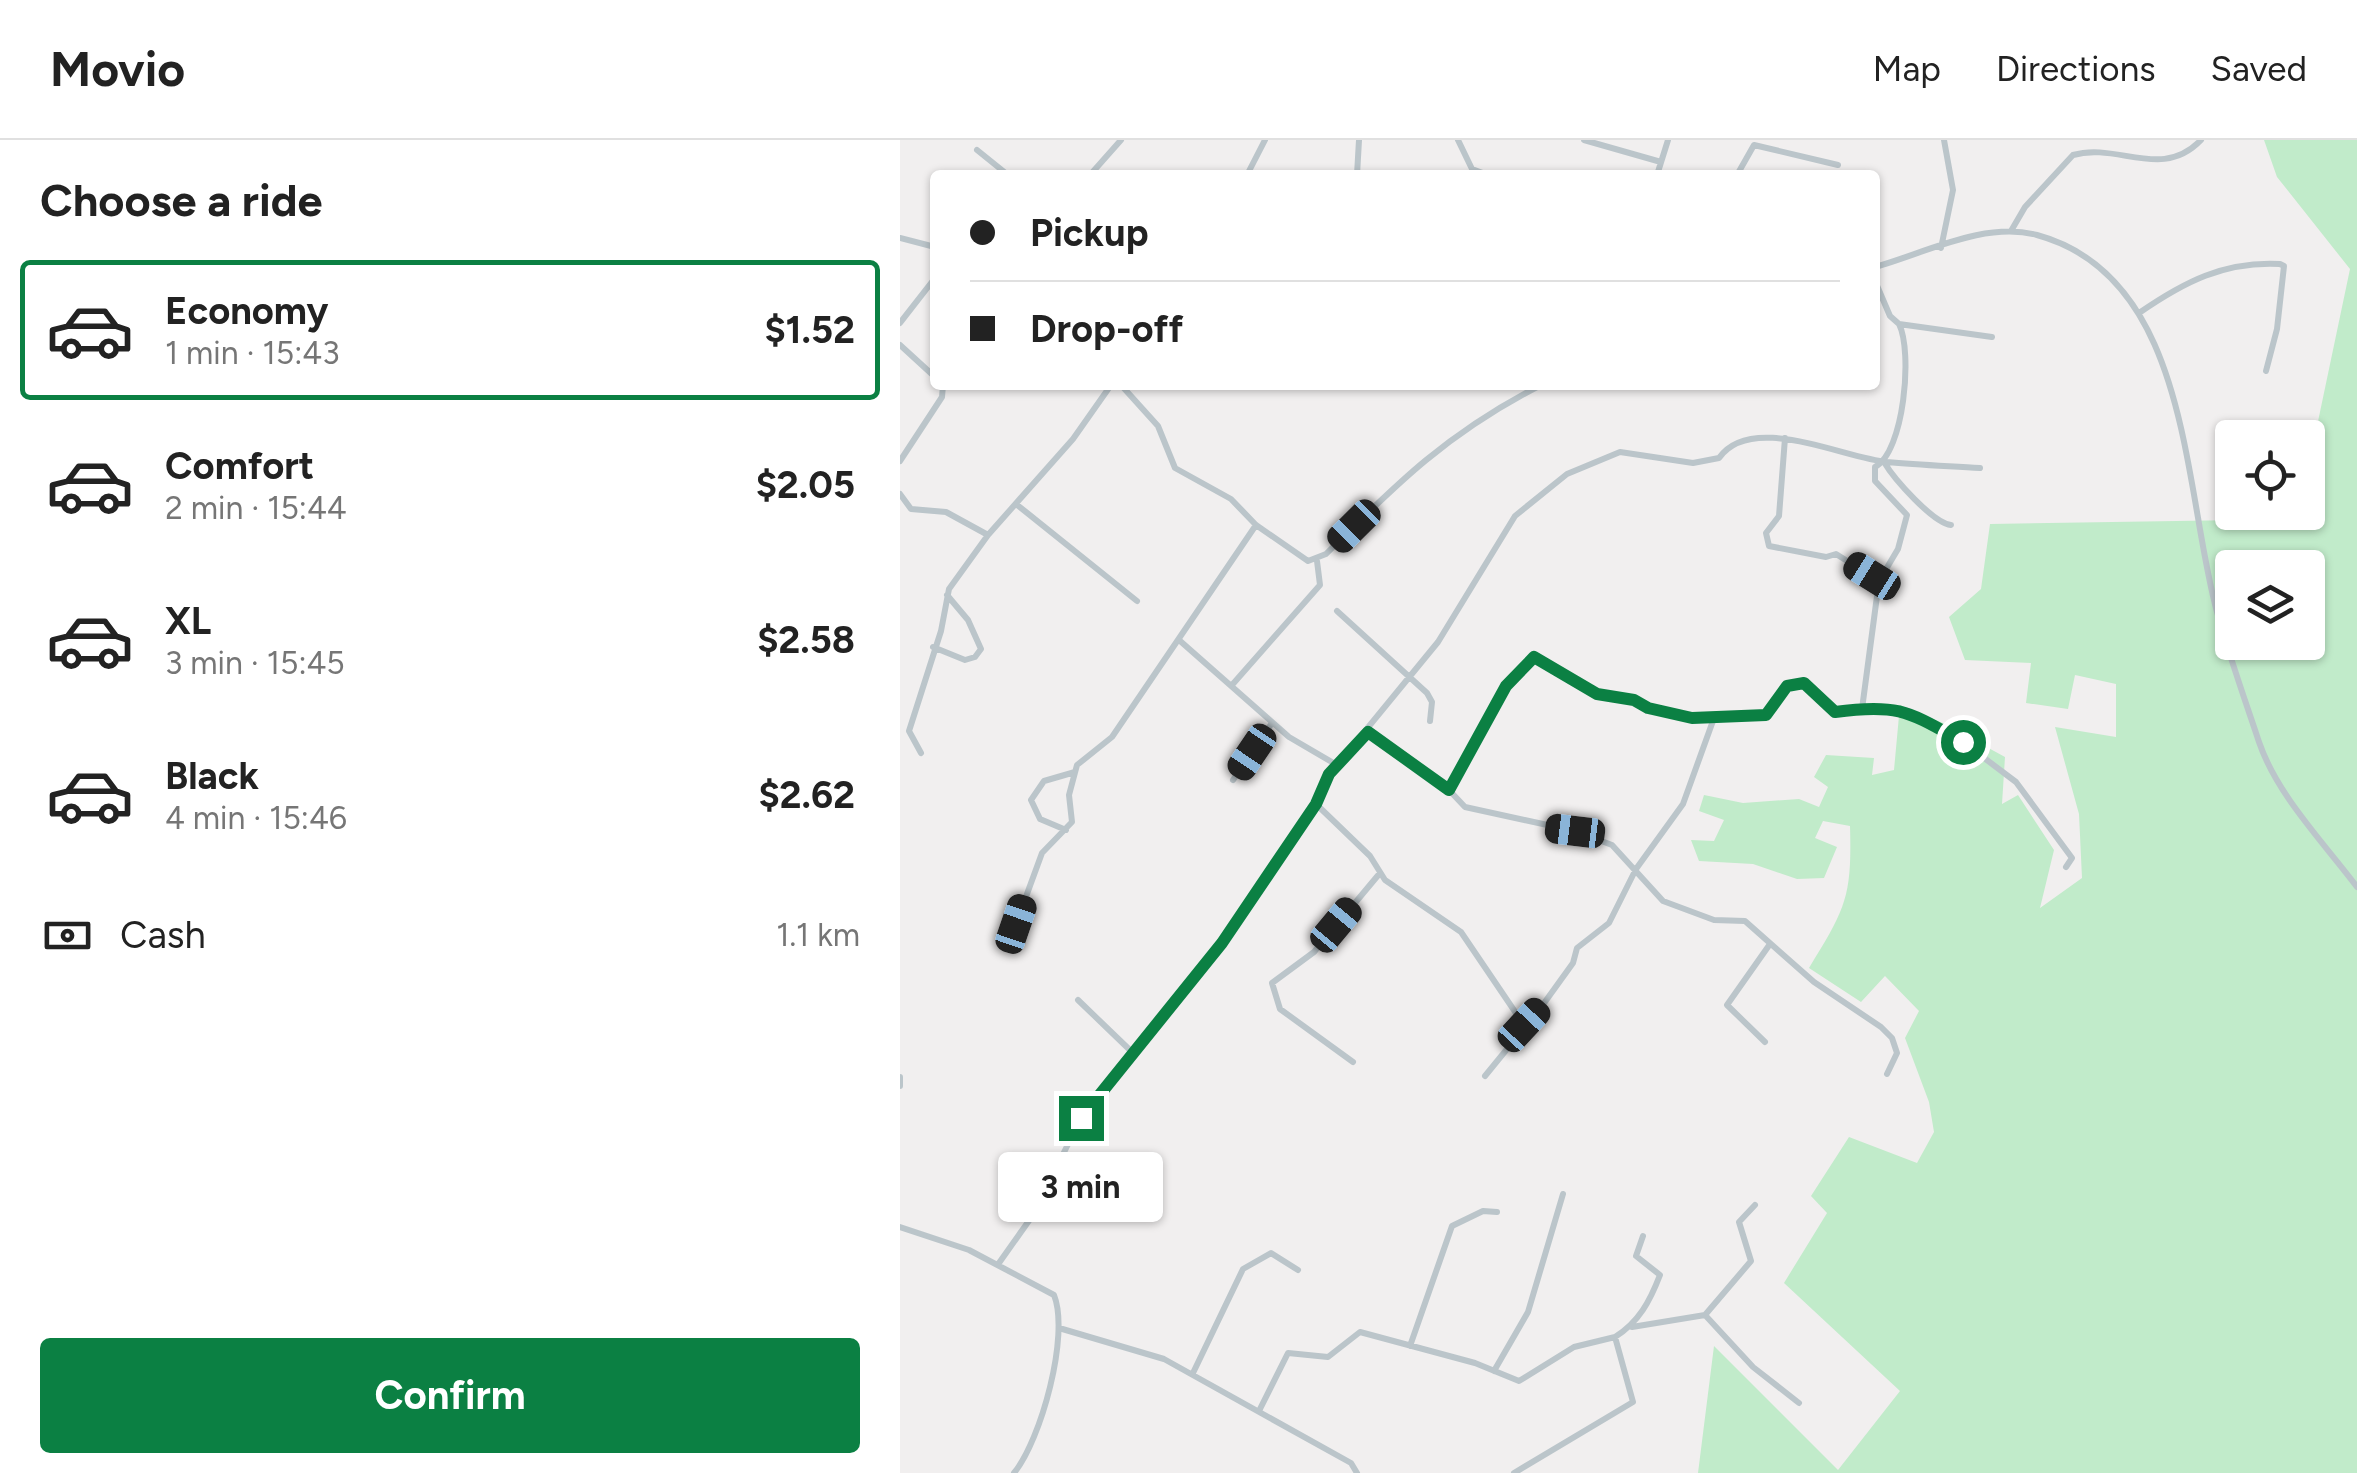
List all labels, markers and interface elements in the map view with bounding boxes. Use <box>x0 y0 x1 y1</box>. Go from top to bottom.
text: Movio <box>50 40 185 98</box>
text: Map <box>1873 48 1941 90</box>
text: Directions <box>1996 48 2156 90</box>
text: Saved <box>2211 48 2307 90</box>
text: Choose a ride <box>40 173 322 227</box>
text: Pickup <box>1030 210 1148 256</box>
icon: car <box>45 285 135 375</box>
text: Economy <box>165 288 328 334</box>
text: Drop-off <box>1030 306 1183 352</box>
text: $1.52 <box>764 307 855 353</box>
text: 1 min · 15:43 <box>165 334 340 372</box>
map controls <box>2215 420 2325 660</box>
button: locate <box>2215 420 2325 530</box>
icon: car <box>45 440 135 530</box>
text: Comfort <box>165 443 314 489</box>
text: $2.05 <box>756 462 855 508</box>
text: 2 min · 15:44 <box>165 489 347 527</box>
car <box>1322 494 1386 558</box>
car <box>1839 547 1905 605</box>
button: layers <box>2215 550 2325 660</box>
icon: car <box>45 595 135 685</box>
text: XL <box>165 598 211 644</box>
text: $2.58 <box>757 617 855 663</box>
text: 3 min · 15:45 <box>165 644 345 682</box>
car <box>1223 719 1281 785</box>
route start <box>1941 720 1986 765</box>
icon: car <box>45 750 135 840</box>
text: Black <box>165 753 259 799</box>
text: $2.62 <box>758 772 855 818</box>
text: 4 min · 15:46 <box>165 799 347 837</box>
car <box>1543 812 1607 850</box>
car <box>992 891 1040 957</box>
car <box>1305 892 1367 958</box>
icon: cash <box>40 908 95 963</box>
text: Cash <box>120 912 206 958</box>
text: 1.1 km <box>776 916 860 954</box>
car <box>1493 993 1555 1057</box>
route end <box>1059 1096 1104 1141</box>
callout: 3 min <box>999 1153 1164 1223</box>
text: 3 min <box>1041 1168 1120 1206</box>
button: Confirm <box>40 1338 860 1453</box>

